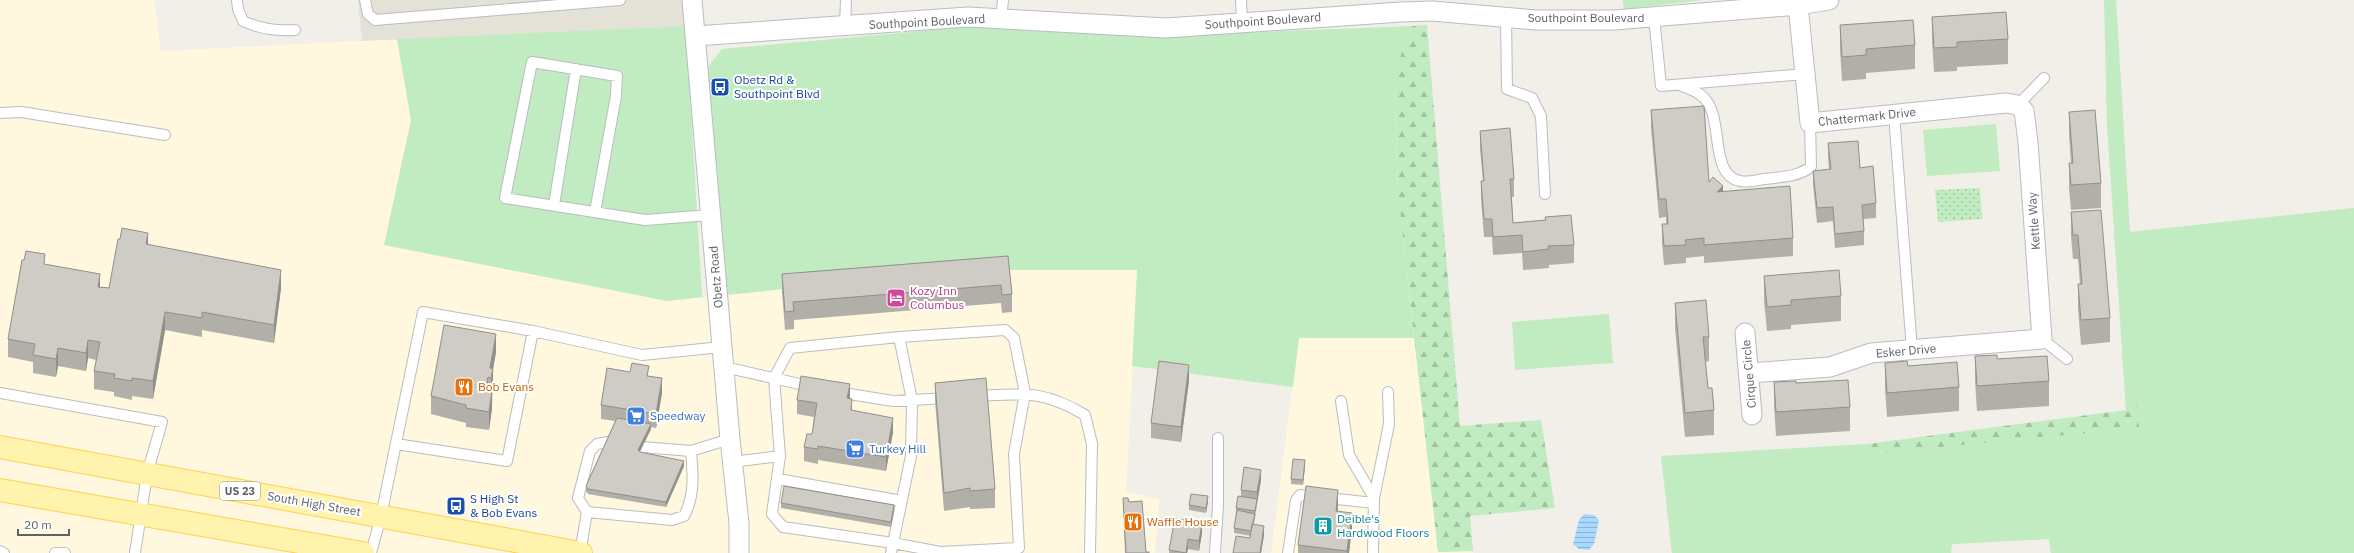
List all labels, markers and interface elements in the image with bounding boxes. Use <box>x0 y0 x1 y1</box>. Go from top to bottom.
street label: Southpoint Boulevard <box>1204 9 1322 32</box>
street label: Southpoint Boulevard <box>1528 10 1644 25</box>
street label: Southpoint Boulevard <box>868 11 986 32</box>
place label: Obetz Rd & Southpoint Blvd <box>734 72 820 101</box>
bus stop icon: Obetz Rd & Southpoint Blvd <box>709 76 731 98</box>
street label: Chattermark Drive <box>1817 104 1917 129</box>
street label: Kettle Way <box>2024 192 2043 250</box>
street label: Obetz Road <box>705 245 726 309</box>
place label: Kozy Inn Columbus <box>910 283 965 312</box>
hotel icon: Kozy Inn Columbus <box>885 287 907 309</box>
street label: Cirque Circle <box>1738 339 1759 409</box>
street label: Esker Drive <box>1875 340 1937 361</box>
restaurant icon: Bob Evans <box>453 376 475 398</box>
place label: Bob Evans <box>478 379 534 394</box>
supermarket icon: Speedway <box>625 405 647 427</box>
place label: Speedway <box>650 408 706 423</box>
supermarket icon: Turkey Hill <box>844 438 866 460</box>
place label: Turkey Hill <box>869 441 926 456</box>
road number: US 23 <box>220 482 260 500</box>
street label: South High Street <box>266 488 362 519</box>
place label: S High St & Bob Evans <box>470 491 538 520</box>
bus stop icon: S High St & Bob Evans <box>445 495 467 517</box>
scale bar <box>18 511 69 537</box>
restaurant icon: Waffle House <box>1122 511 1144 533</box>
place label: Deible's Hardwood Floors <box>1337 511 1429 540</box>
place label: Waffle House <box>1147 514 1219 529</box>
building icon: Deible's Hardwood Floors <box>1312 515 1334 537</box>
text: 20 m <box>24 517 52 532</box>

